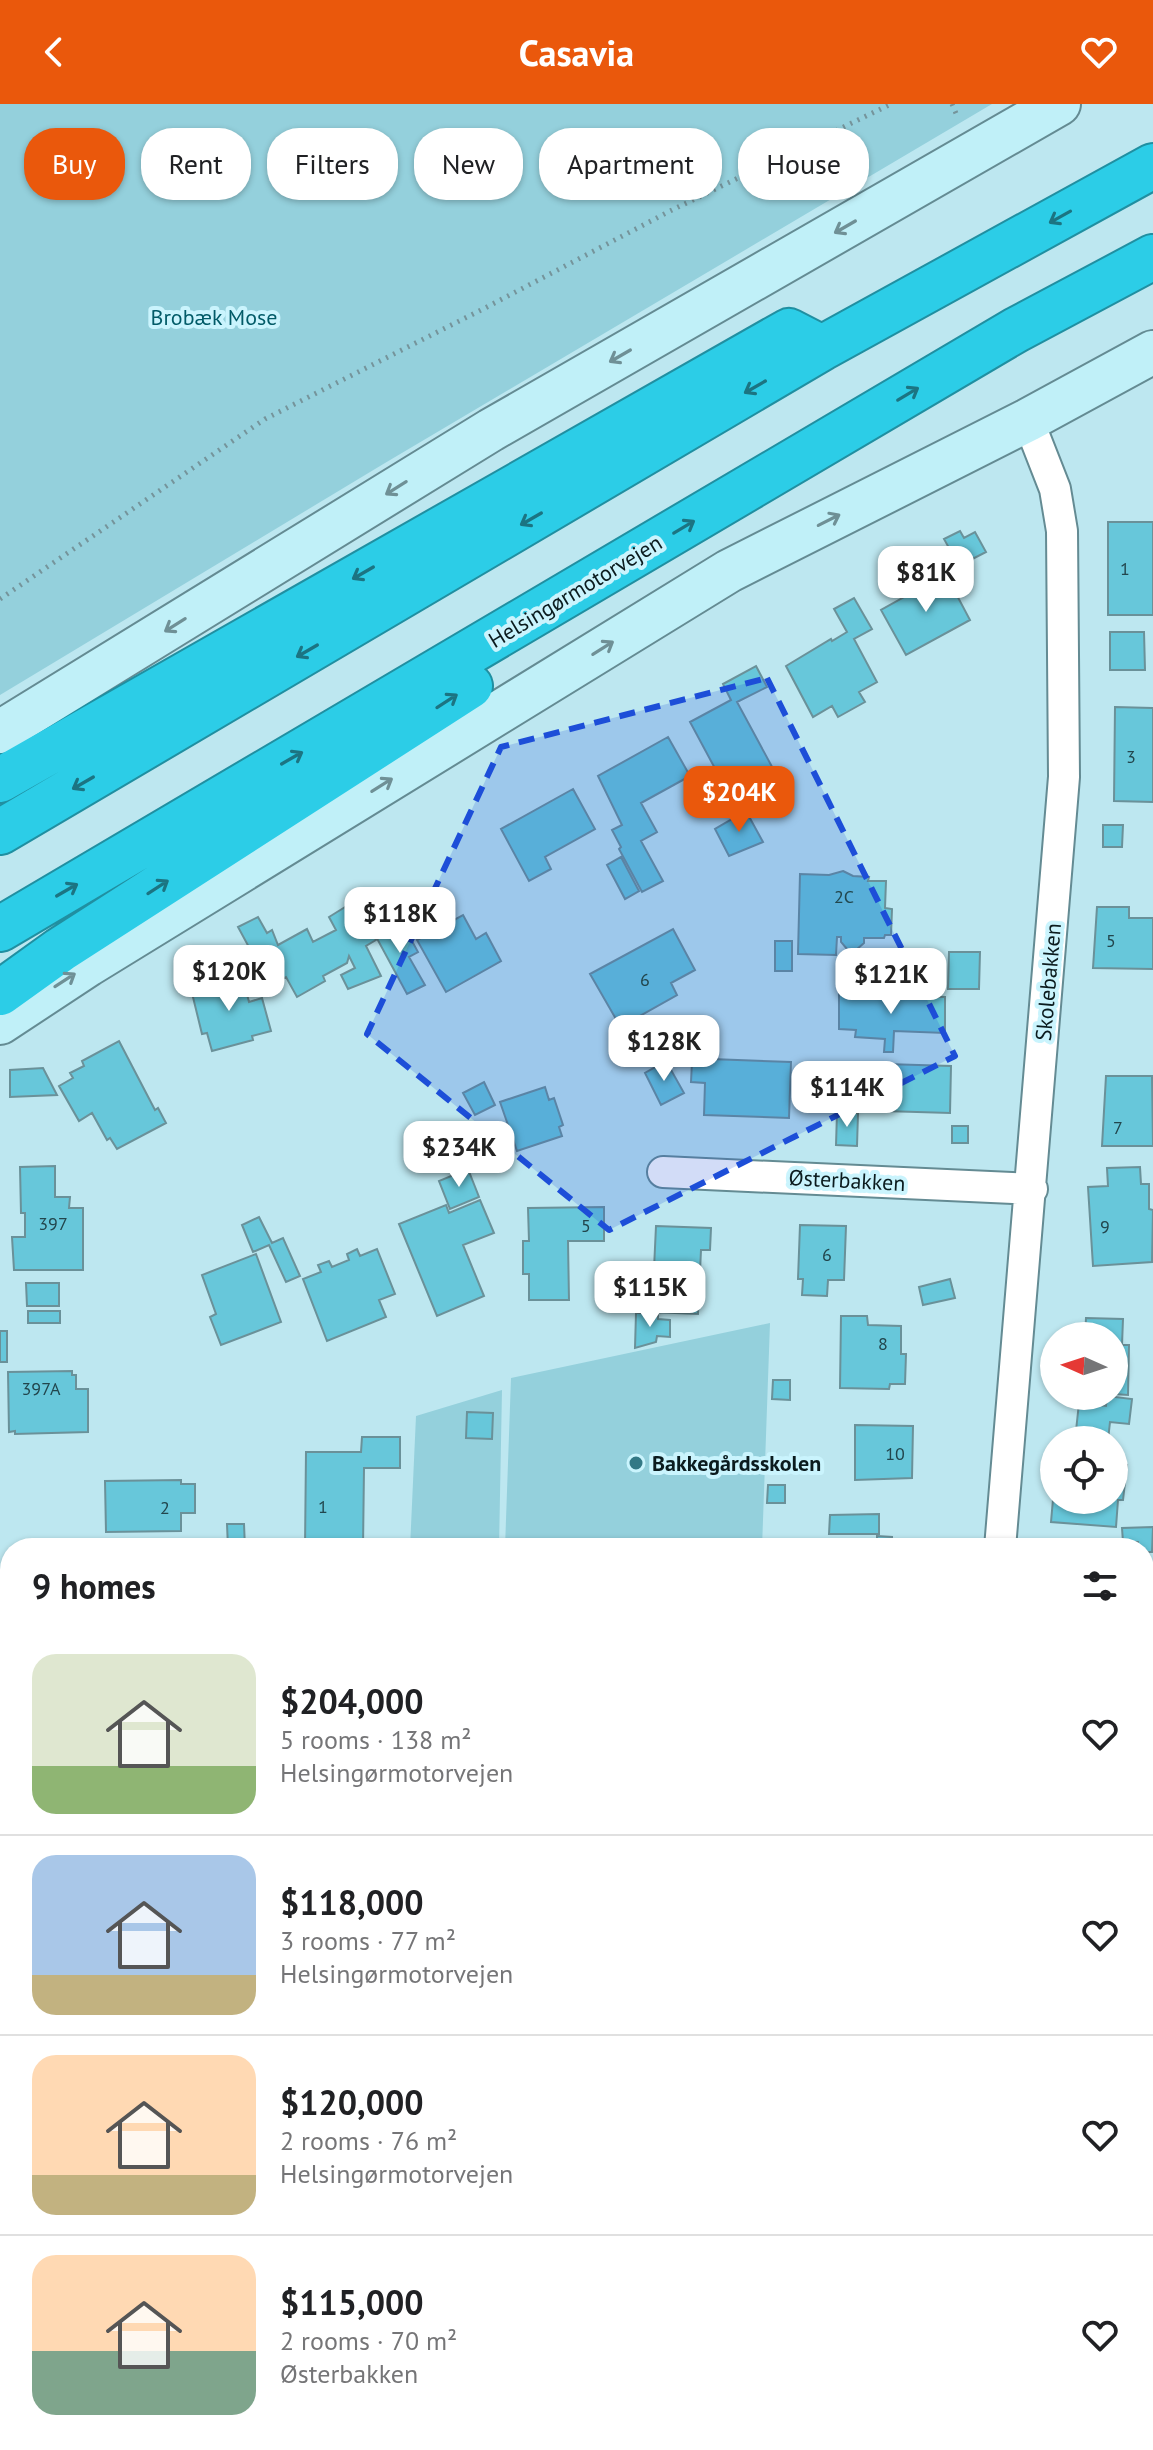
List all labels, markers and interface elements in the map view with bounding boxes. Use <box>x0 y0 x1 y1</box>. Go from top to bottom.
text: Casavia <box>519 29 634 76</box>
icon: back <box>32 30 76 74</box>
icon: heart <box>1077 30 1121 74</box>
chip: Buy <box>24 128 125 200</box>
chip: Rent <box>141 128 251 200</box>
chip: Filters <box>267 128 398 200</box>
chip: New <box>414 128 523 200</box>
chip: Apartment <box>539 128 722 200</box>
chip: House <box>738 128 869 200</box>
one-way arrow <box>1049 209 1072 225</box>
one-way arrow <box>834 220 858 235</box>
park label: Brobæk Mose <box>151 303 277 331</box>
one-way arrow <box>609 348 632 364</box>
one-way arrow <box>744 380 767 396</box>
one-way arrow <box>896 386 919 402</box>
one-way arrow <box>385 481 408 497</box>
one-way arrow <box>520 512 543 528</box>
one-way arrow <box>816 512 840 528</box>
one-way arrow <box>672 518 695 534</box>
street label: Helsingørmotorvejen <box>483 528 667 654</box>
pin: $81K <box>879 546 973 614</box>
text: $81K <box>896 555 956 588</box>
house number: 1 <box>1120 557 1130 580</box>
one-way arrow <box>352 566 376 581</box>
one-way arrow <box>164 617 187 633</box>
one-way arrow <box>591 640 614 656</box>
one-way arrow <box>296 643 319 659</box>
one-way arrow <box>435 693 458 709</box>
house number: 3 <box>1126 745 1136 768</box>
one-way arrow <box>279 750 303 765</box>
pin: $204K <box>683 766 795 834</box>
one-way arrow <box>72 775 95 791</box>
text: $204K <box>701 775 777 808</box>
one-way arrow <box>370 777 393 793</box>
one-way arrow <box>146 879 168 896</box>
one-way arrow <box>55 881 78 897</box>
house number: 2C <box>834 885 854 908</box>
pin: $118K <box>344 887 456 955</box>
text: $118K <box>362 896 438 929</box>
street label: Skolebakken <box>1029 922 1067 1042</box>
house number: 5 <box>1106 929 1116 952</box>
pin: $120K <box>173 945 285 1013</box>
pin: $121K <box>835 948 947 1016</box>
text: $120K <box>191 954 267 987</box>
text: $121K <box>853 957 929 990</box>
house number: 6 <box>640 968 650 991</box>
one-way arrow <box>54 972 76 989</box>
pin: $128K <box>608 1015 720 1083</box>
text: $128K <box>626 1024 702 1057</box>
pin: $114K <box>791 1061 903 1129</box>
text: $114K <box>809 1070 885 1103</box>
house number: 7 <box>1113 1116 1123 1139</box>
pin: $234K <box>403 1121 515 1189</box>
text: $234K <box>421 1130 497 1163</box>
street label: Østerbakken <box>788 1163 906 1197</box>
house number: 397 <box>38 1212 68 1235</box>
house number: 5 <box>581 1214 591 1237</box>
house number: 9 <box>1100 1215 1110 1238</box>
house number: 6 <box>822 1243 832 1266</box>
pin: $115K <box>594 1261 706 1329</box>
text: $115K <box>612 1270 688 1303</box>
north arrow <box>1040 1322 1128 1410</box>
map controls <box>1040 1322 1128 1514</box>
house number: 8 <box>878 1332 888 1355</box>
house number: 397A <box>22 1377 61 1400</box>
button: locate <box>1040 1426 1128 1514</box>
house number: 10 <box>885 1442 905 1465</box>
place label: Bakkegårdsskolen <box>652 1449 821 1477</box>
marker: Bakkegårdsskolen <box>627 1454 645 1472</box>
house number: 1 <box>318 1495 328 1518</box>
house number: 2 <box>160 1496 170 1519</box>
text: 9 homes <box>32 1564 156 1608</box>
icon: filters <box>1078 1564 1122 1608</box>
text: $204,000 <box>280 1679 424 1723</box>
icon: home <box>96 1686 192 1782</box>
icon: heart <box>1078 1712 1122 1756</box>
text: 5 rooms · 138 m² <box>280 1723 472 1756</box>
text: Helsingørmotorvejen <box>280 1756 513 1789</box>
text: $118,000 <box>280 1880 424 1924</box>
icon: home <box>96 1887 192 1983</box>
icon: heart <box>1078 1913 1122 1957</box>
text: 3 rooms · 77 m² <box>280 1924 456 1957</box>
text: Helsingørmotorvejen <box>280 1957 513 1990</box>
text: $120,000 <box>280 2080 424 2124</box>
icon: home <box>96 2087 192 2183</box>
icon: heart <box>1078 2113 1122 2157</box>
text: 2 rooms · 76 m² <box>280 2124 457 2157</box>
text: Helsingørmotorvejen <box>280 2157 513 2190</box>
text: $115,000 <box>280 2280 424 2324</box>
icon: home <box>96 2287 192 2383</box>
icon: heart <box>1078 2313 1122 2357</box>
text: 2 rooms · 70 m² <box>280 2324 457 2357</box>
text: Østerbakken <box>280 2357 418 2390</box>

